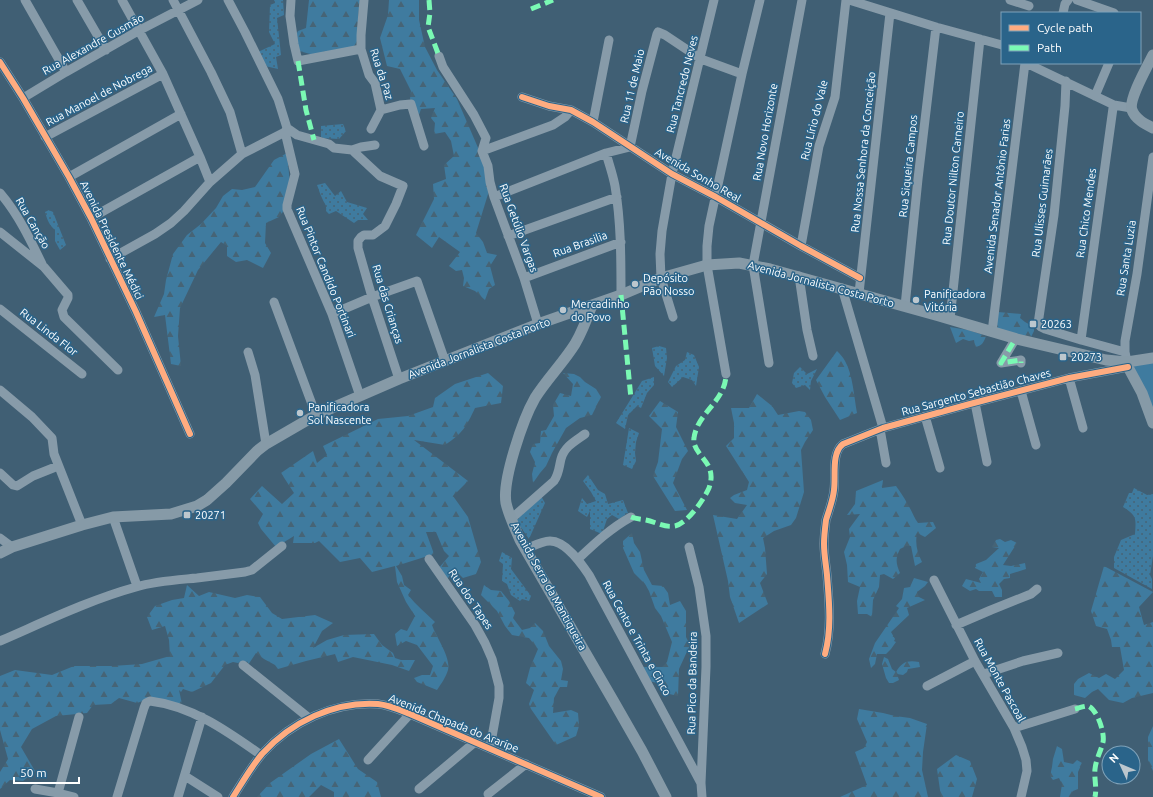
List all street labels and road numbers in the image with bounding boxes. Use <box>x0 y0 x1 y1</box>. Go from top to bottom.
street label: Rua Alexandre Gusmão <box>40 11 146 77</box>
street label: Rua Tancredo Neves <box>664 34 700 134</box>
street label: Rua da Paz <box>368 47 396 101</box>
street label: Rua 11 de Maio <box>618 48 646 124</box>
street label: Rua Manoel de Nobrega <box>44 62 154 128</box>
street label: Rua Nossa Senhora da Conceição <box>849 71 877 233</box>
street label: Rua Lírio do Vale <box>798 79 830 161</box>
street label: Rua Novo Horizonte <box>751 82 779 182</box>
street label: Rua Doutor Nilton Carneiro <box>940 111 966 245</box>
street label: Rua Siqueira Campos <box>897 114 919 218</box>
street label: Avenida Senador Antônio Farias <box>982 118 1012 274</box>
street label: Avenida Sonho Real <box>653 146 743 205</box>
street label: Rua Ulisses Guimarães <box>1029 148 1055 258</box>
street label: Rua Chico Mendes <box>1074 167 1098 259</box>
street label: Avenida Presidente Médici <box>78 179 146 301</box>
street label: Rua Getúlio Vargas <box>497 182 541 274</box>
street label: Rua Canção <box>14 195 52 251</box>
street label: Rua Pintor Candido Portinari <box>294 205 358 339</box>
street label: Rua Santa Luzia <box>1114 219 1138 297</box>
street label: Rua Brasilia <box>551 229 609 259</box>
street label: Avenida Jornalista Costa Porto <box>747 259 895 309</box>
street label: Rua das Crianças <box>370 263 406 345</box>
street label: Rua Linda Flor <box>18 306 81 359</box>
street label: Avenida Jornalista Costa Porto <box>406 315 552 381</box>
street label: Rua Sargento Sebastião Chaves <box>900 366 1052 418</box>
street label: Avenida Serra da Mantiqueira <box>509 520 589 652</box>
street label: Rua dos Tapes <box>446 567 496 632</box>
street label: Rua Cento e Trinta e Cinco <box>600 579 674 697</box>
street label: Rua Pico da Bandeira <box>685 631 699 735</box>
street label: Rua Monte Pascoal <box>972 636 1028 724</box>
street label: Avenida Chapada do Araripe <box>387 691 521 755</box>

